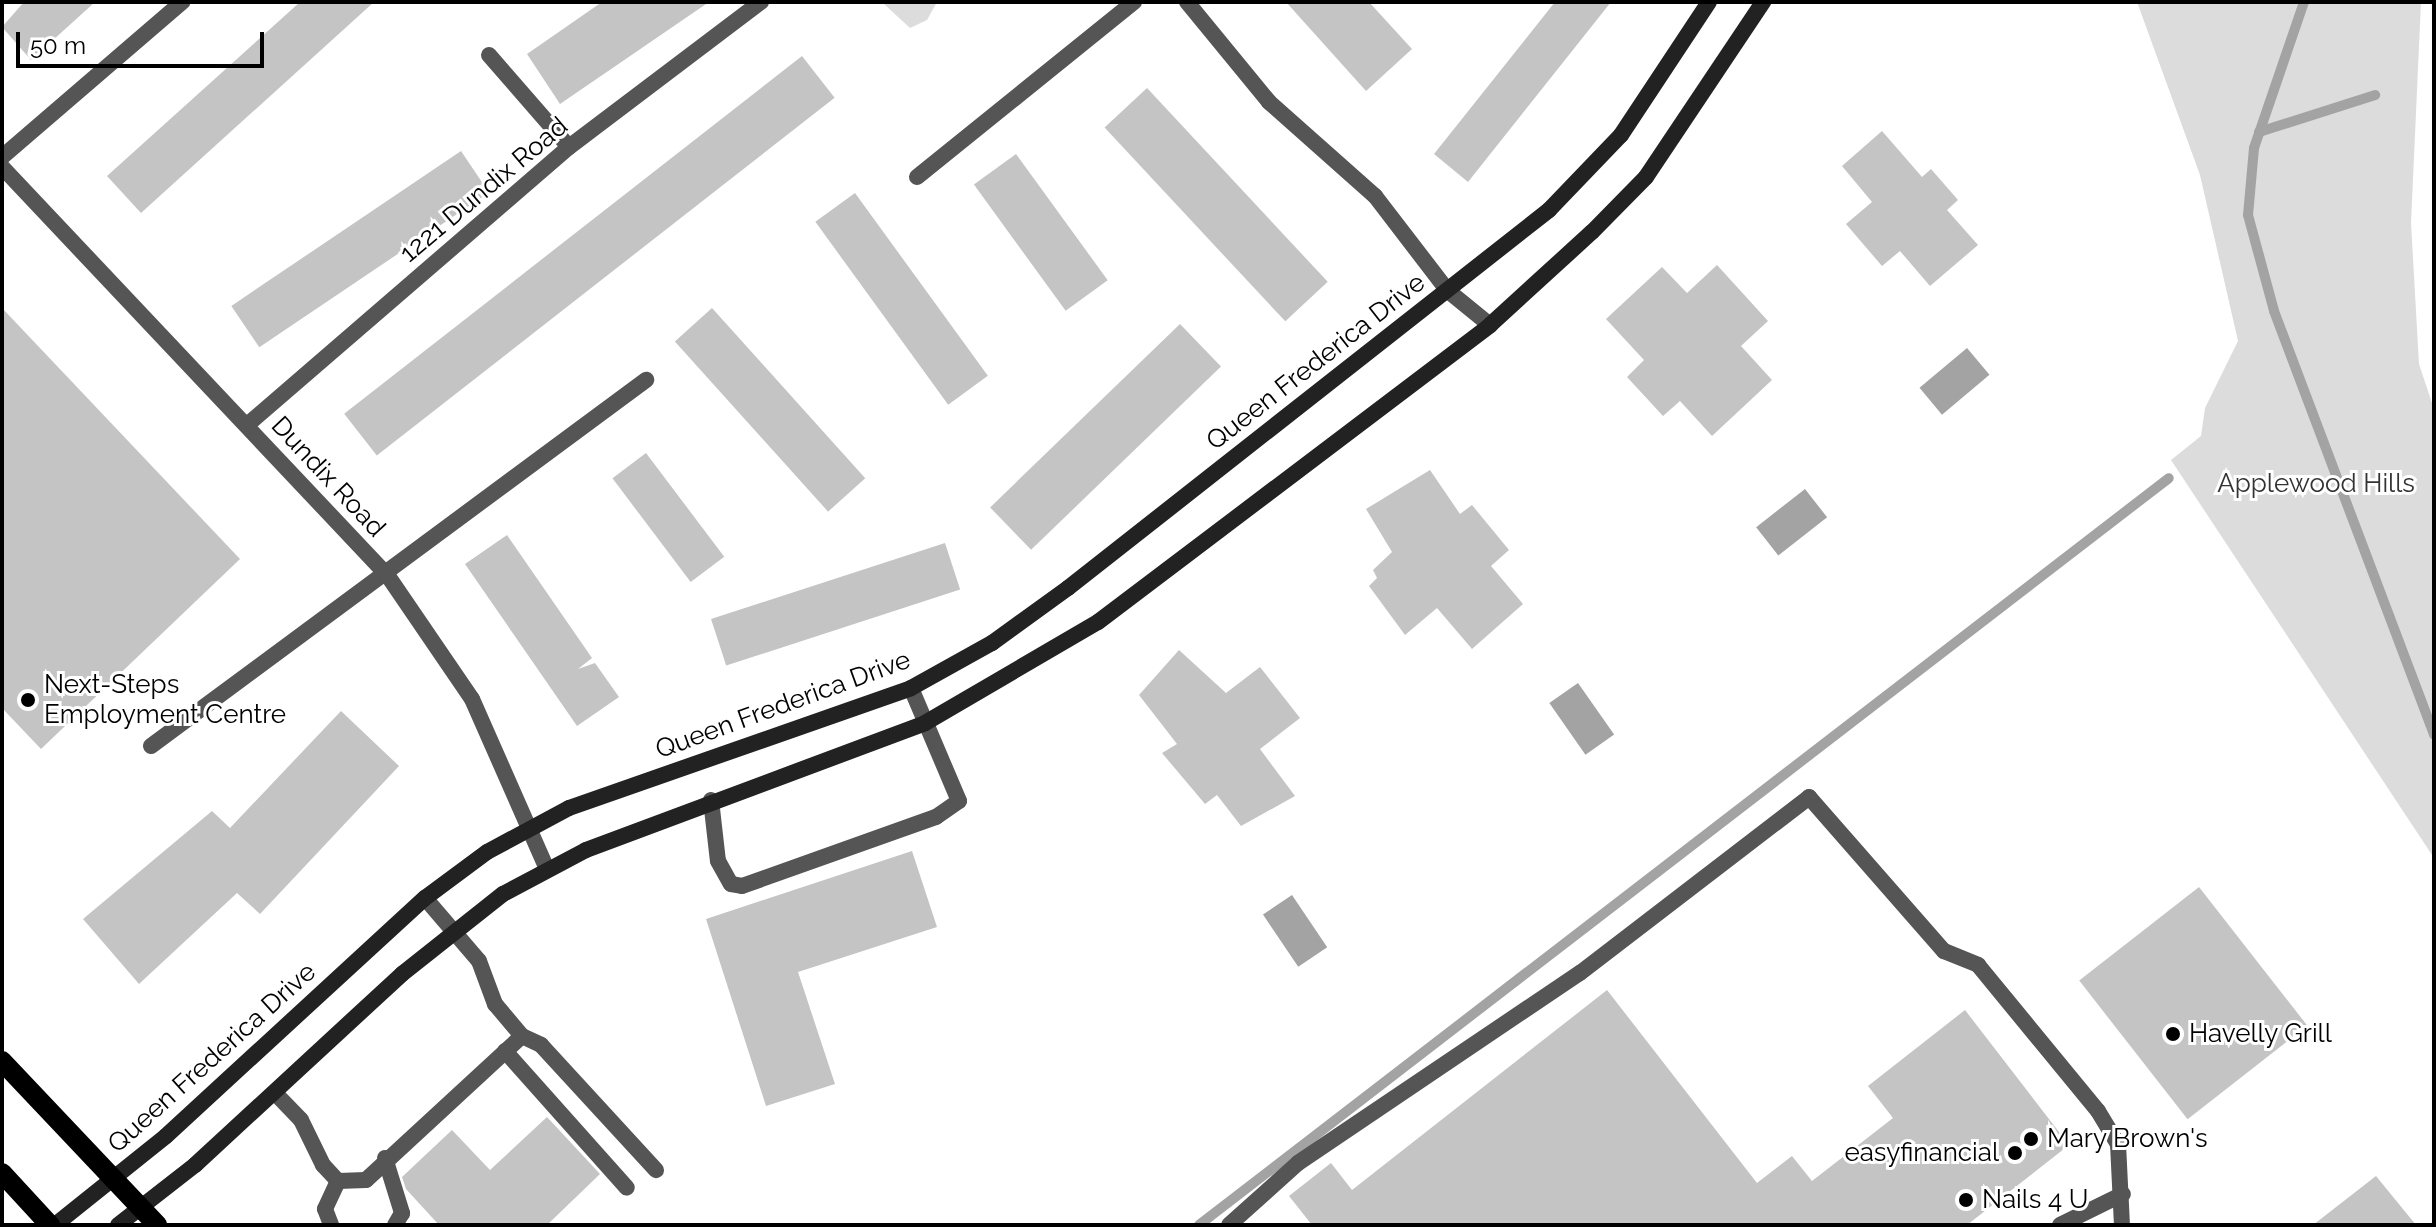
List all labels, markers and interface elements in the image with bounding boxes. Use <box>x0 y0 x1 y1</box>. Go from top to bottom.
scale bar <box>20 16 268 66</box>
text: 50 m <box>30 31 86 60</box>
street label: 1221 Dundix Road <box>394 111 574 269</box>
street label: Queen Frederica Drive <box>1200 267 1432 457</box>
street label: Dundix Road <box>264 410 392 544</box>
park label: Applewood Hills <box>2217 468 2415 500</box>
street label: Queen Frederica Drive <box>651 644 915 766</box>
place label: Next-Steps Employment Centre <box>44 669 286 730</box>
marker: Next-Steps Employment Centre <box>19 691 37 709</box>
street label: Queen Frederica Drive <box>102 956 322 1160</box>
place label: Havelly Grill <box>2189 1018 2332 1050</box>
marker: Havelly Grill <box>2164 1025 2182 1043</box>
place label: Mary Brown's <box>2047 1123 2208 1155</box>
marker: Mary Brown's <box>2022 1130 2040 1148</box>
place label: easyfinancial <box>1844 1137 1999 1169</box>
marker: easyfinancial <box>2006 1144 2024 1162</box>
place label: Nails 4 U <box>1982 1184 2088 1216</box>
marker: Nails 4 U <box>1957 1191 1975 1209</box>

